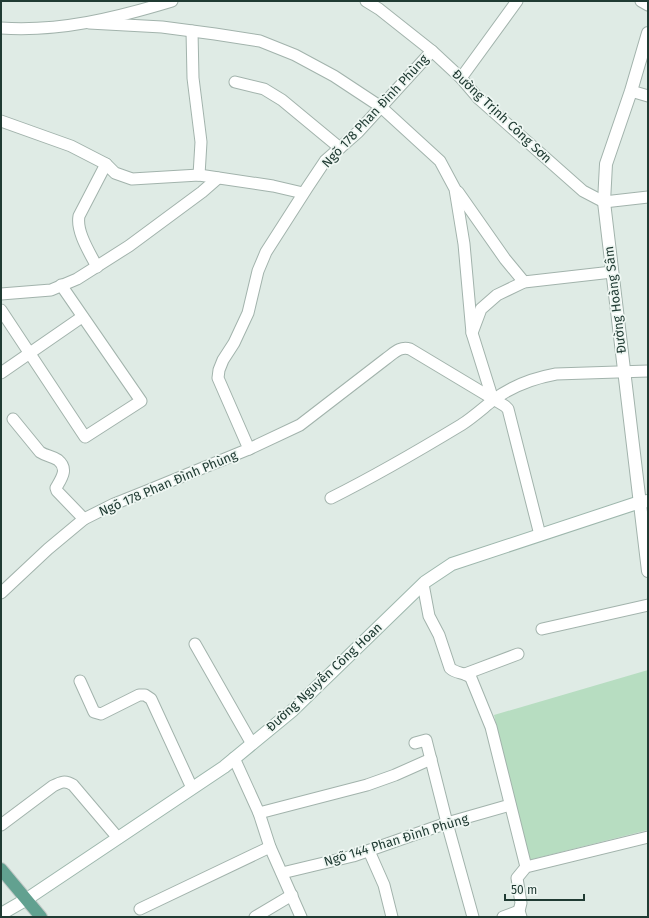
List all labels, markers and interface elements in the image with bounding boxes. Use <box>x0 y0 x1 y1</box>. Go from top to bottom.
street label: Ngõ 178 Phan Đình Phùng <box>319 51 431 171</box>
street label: Đường Trịnh Công Sơn <box>449 66 555 166</box>
street label: Đường Hoàng Sâm <box>601 245 629 355</box>
street label: Ngõ 178 Phan Đình Phùng <box>96 447 240 519</box>
street label: Đường Nguyễn Công Hoan <box>263 619 385 735</box>
street label: Ngõ 144 Phan Đình Phùng <box>322 811 470 869</box>
scale bar <box>505 876 584 902</box>
text: 50 m <box>511 883 537 897</box>

